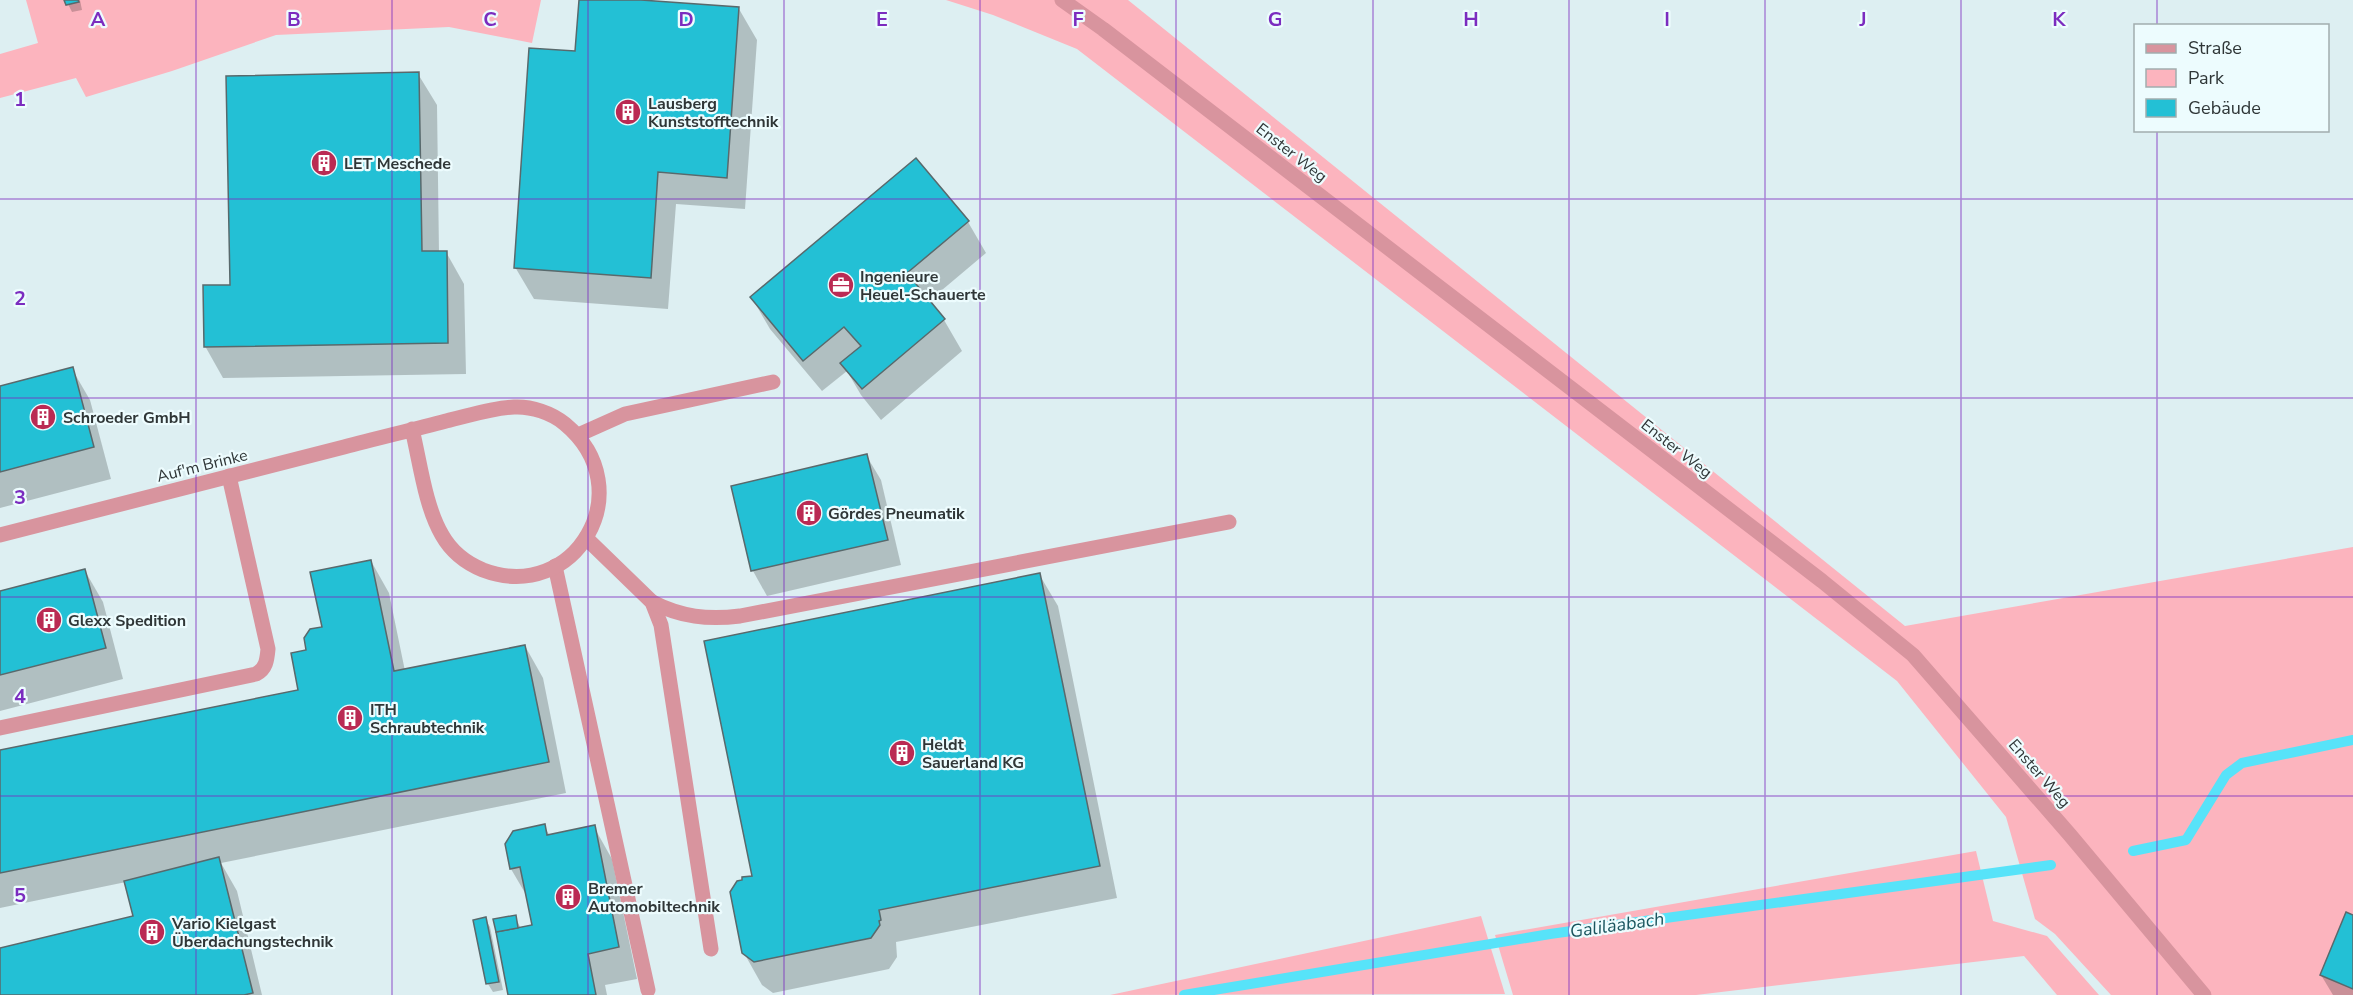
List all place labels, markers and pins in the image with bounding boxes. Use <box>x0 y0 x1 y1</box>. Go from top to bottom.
place label: Lausberg Kunststofftechnik <box>648 93 779 133</box>
building icon: Lausberg Kunststofftechnik <box>613 97 643 127</box>
building icon: LET Meschede <box>309 148 339 178</box>
place label: LET Meschede <box>344 153 451 175</box>
place label: Ingenieure Heuel-Schauerte <box>860 266 986 306</box>
office icon: Ingenieure Heuel-Schauerte <box>826 270 856 300</box>
building icon: Schroeder GmbH <box>28 402 58 432</box>
place label: Schroeder GmbH <box>63 407 191 429</box>
building icon: Gördes Pneumatik <box>794 498 824 528</box>
place label: Gördes Pneumatik <box>828 503 965 525</box>
building icon: Glexx Spedition <box>34 605 64 635</box>
place label: Glexx Spedition <box>68 610 186 632</box>
place label: ITH Schraubtechnik <box>370 699 485 739</box>
building icon: ITH Schraubtechnik <box>335 703 365 733</box>
place label: Heldt Sauerland KG <box>922 734 1024 774</box>
building icon: Heldt Sauerland KG <box>887 738 917 768</box>
place label: Bremer Automobiltechnik <box>588 878 720 918</box>
building icon: Bremer Automobiltechnik <box>553 882 583 912</box>
place label: Vario Kielgast Überdachungstechnik <box>171 913 334 953</box>
building icon: Vario Kielgast Überdachungstechnik <box>137 917 167 947</box>

